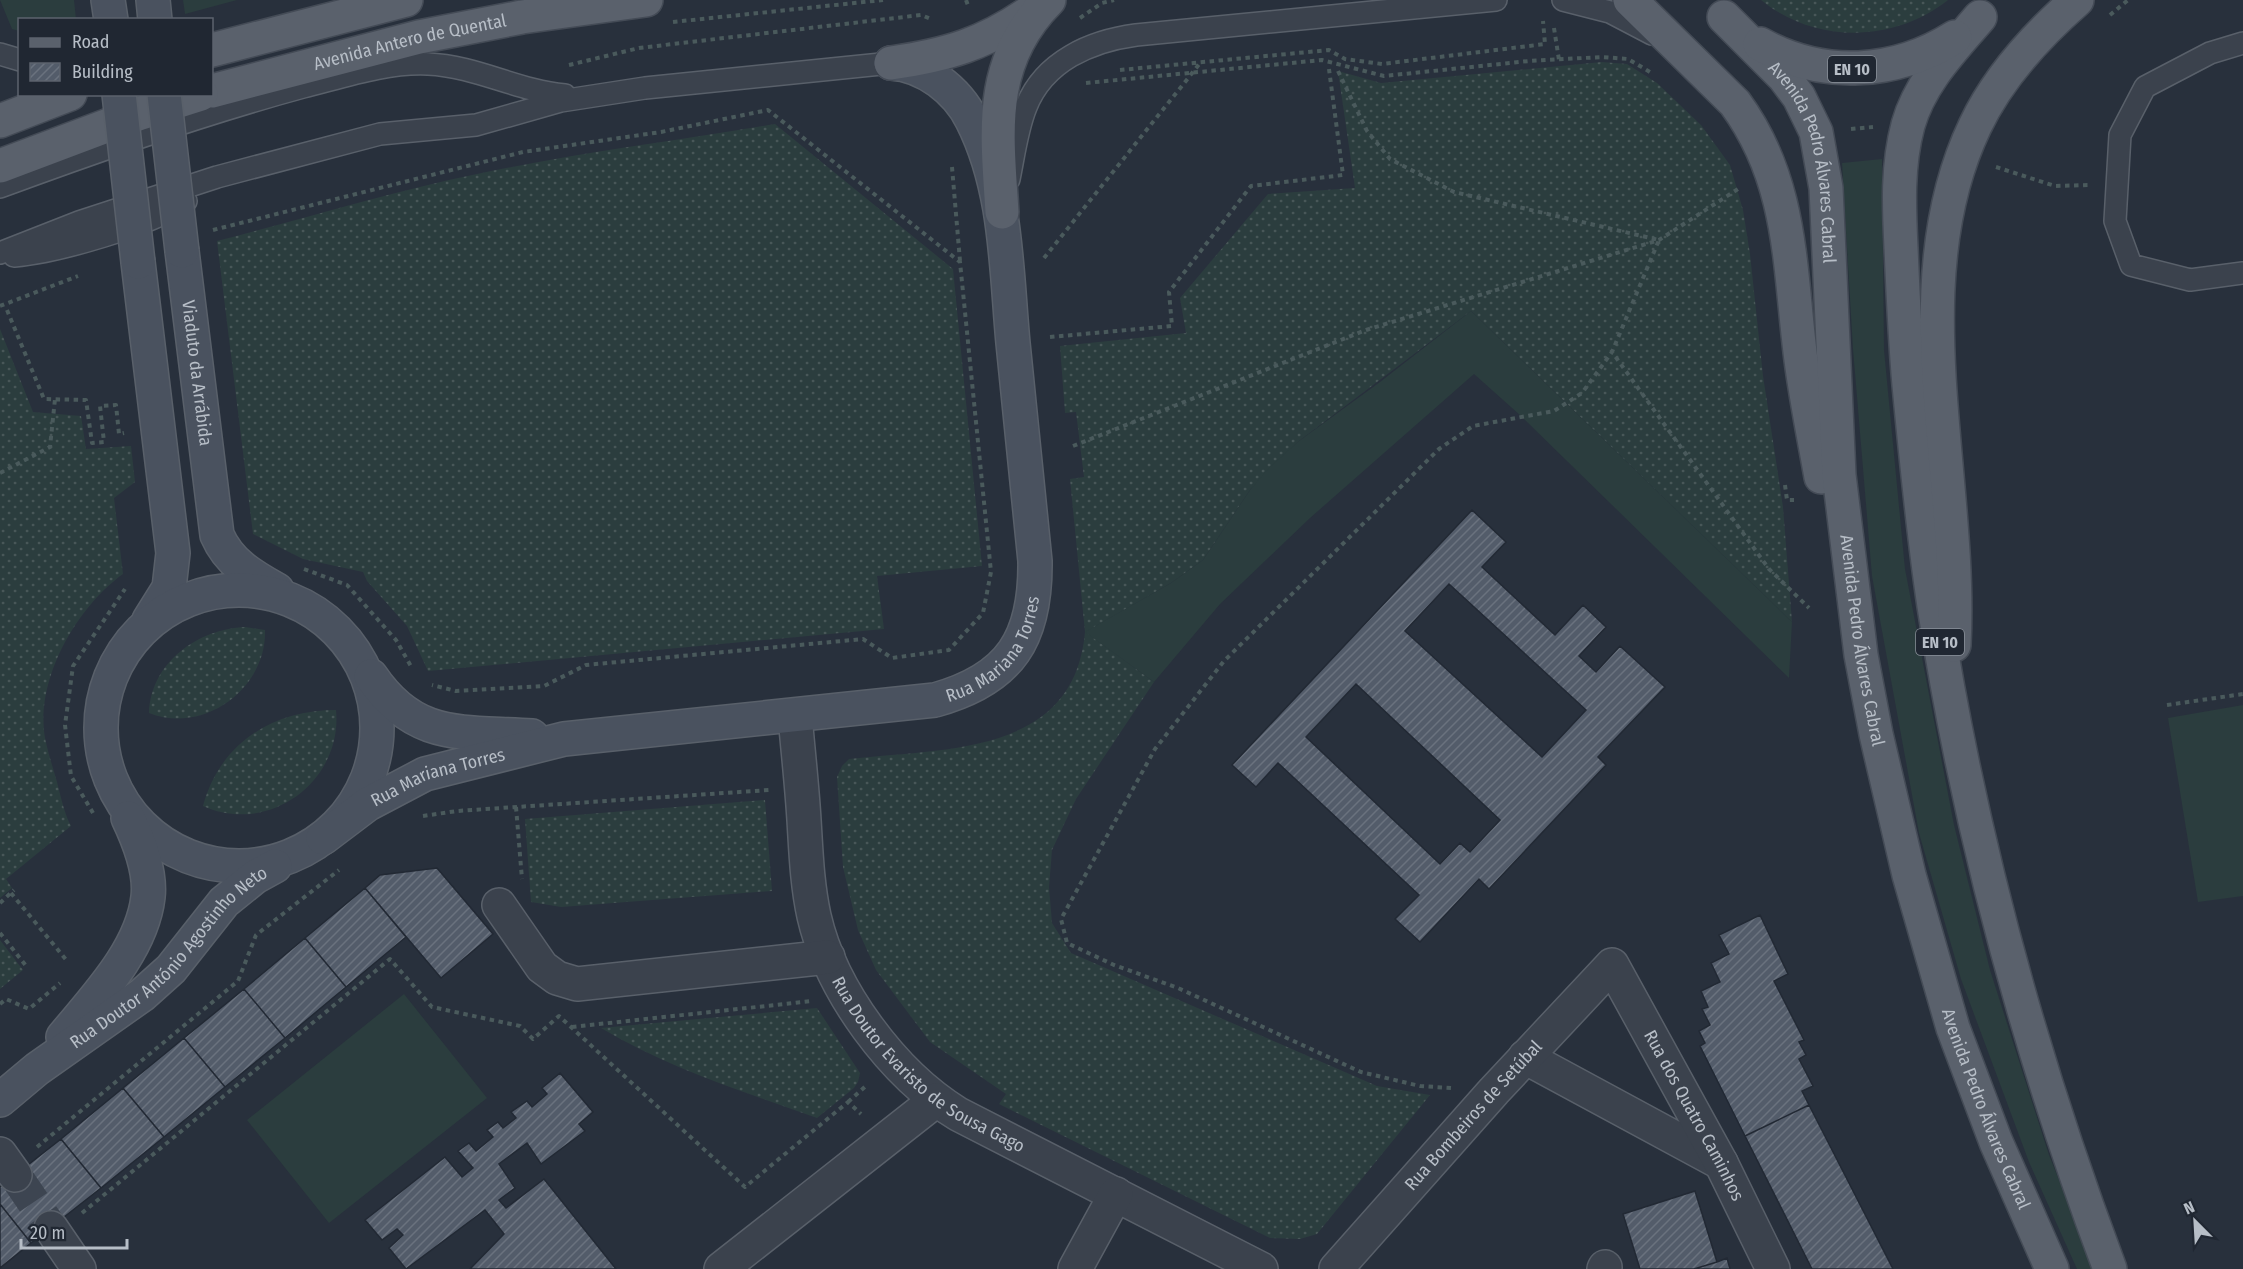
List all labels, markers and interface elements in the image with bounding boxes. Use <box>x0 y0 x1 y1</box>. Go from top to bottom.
street label: Avenida Antero de Quental <box>311 9 508 75</box>
legend <box>18 18 213 96</box>
text: Road <box>72 31 109 53</box>
road number: EN 10 <box>1828 56 1876 82</box>
street label: Avenida Pedro Álvares Cabral <box>1764 57 1840 264</box>
text: Building <box>72 61 133 83</box>
street label: Viaduto da Arrábida <box>177 299 217 447</box>
street label: Avenida Pedro Álvares Cabral <box>1835 533 1890 749</box>
street label: Rua Mariana Torres <box>943 594 1044 707</box>
road number: EN 10 <box>1916 629 1964 655</box>
street label: Rua Mariana Torres <box>367 743 508 812</box>
street label: Rua Doutor António Agostinho Neto <box>66 862 271 1053</box>
street label: Rua Doutor Evaristo de Sousa Gago <box>827 973 1028 1157</box>
street label: Avenida Pedro Álvares Cabral <box>1937 1006 2035 1213</box>
street label: Rua dos Quatro Caminhos <box>1639 1026 1749 1205</box>
street label: Rua Bombeiros de Setúbal <box>1400 1036 1547 1195</box>
north arrow <box>2165 1191 2225 1251</box>
text: N <box>2181 1197 2197 1218</box>
scale bar <box>21 1212 128 1250</box>
text: 20 m <box>30 1222 65 1244</box>

